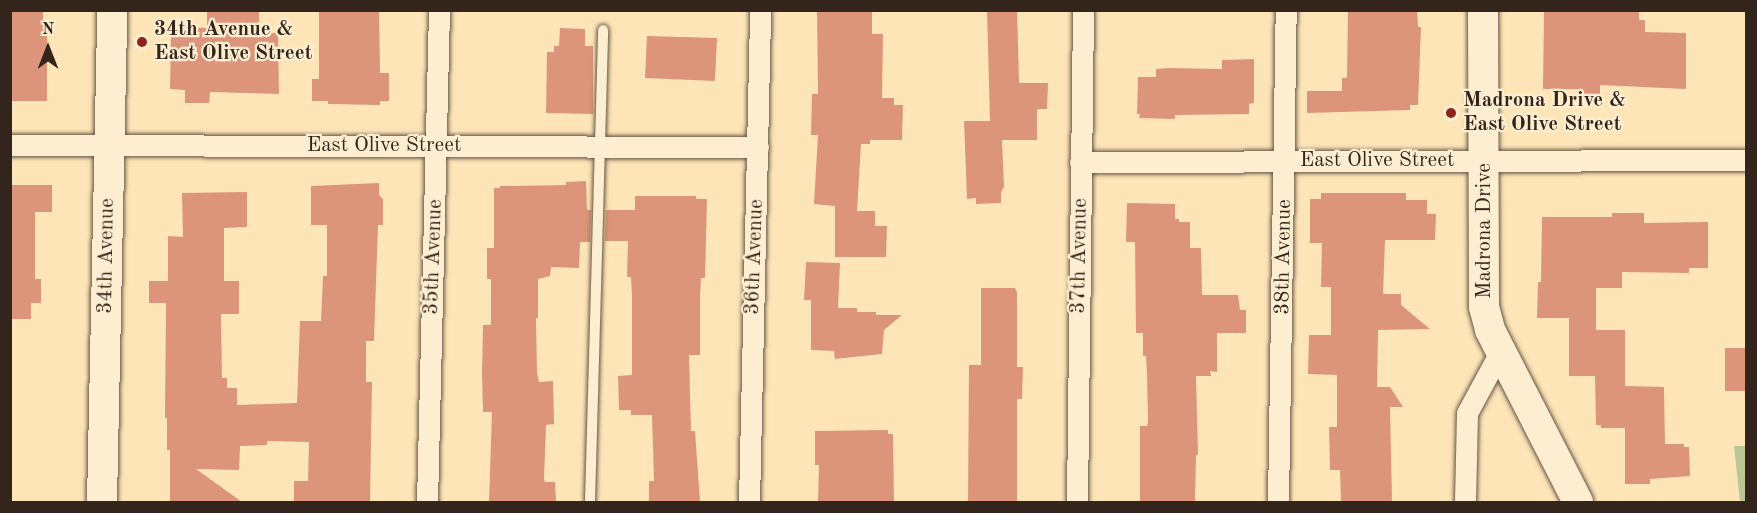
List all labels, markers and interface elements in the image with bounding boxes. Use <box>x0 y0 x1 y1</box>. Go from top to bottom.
place label: 34th Avenue & East Olive Street <box>154 17 312 67</box>
north arrow <box>18 18 78 78</box>
text: N <box>42 22 54 38</box>
marker: 34th Avenue & East Olive Street <box>135 35 149 49</box>
place label: Madrona Drive & East Olive Street <box>1463 88 1626 138</box>
marker: Madrona Drive & East Olive Street <box>1444 106 1458 120</box>
street label: East Olive Street <box>307 133 461 159</box>
street label: East Olive Street <box>1300 148 1454 174</box>
street label: Madrona Drive <box>1472 163 1498 299</box>
street label: 34th Avenue <box>93 198 121 314</box>
street label: 37th Avenue <box>1066 198 1094 314</box>
street label: 35th Avenue <box>419 199 449 315</box>
street label: 36th Avenue <box>740 199 770 315</box>
street label: 38th Avenue <box>1270 199 1298 315</box>

